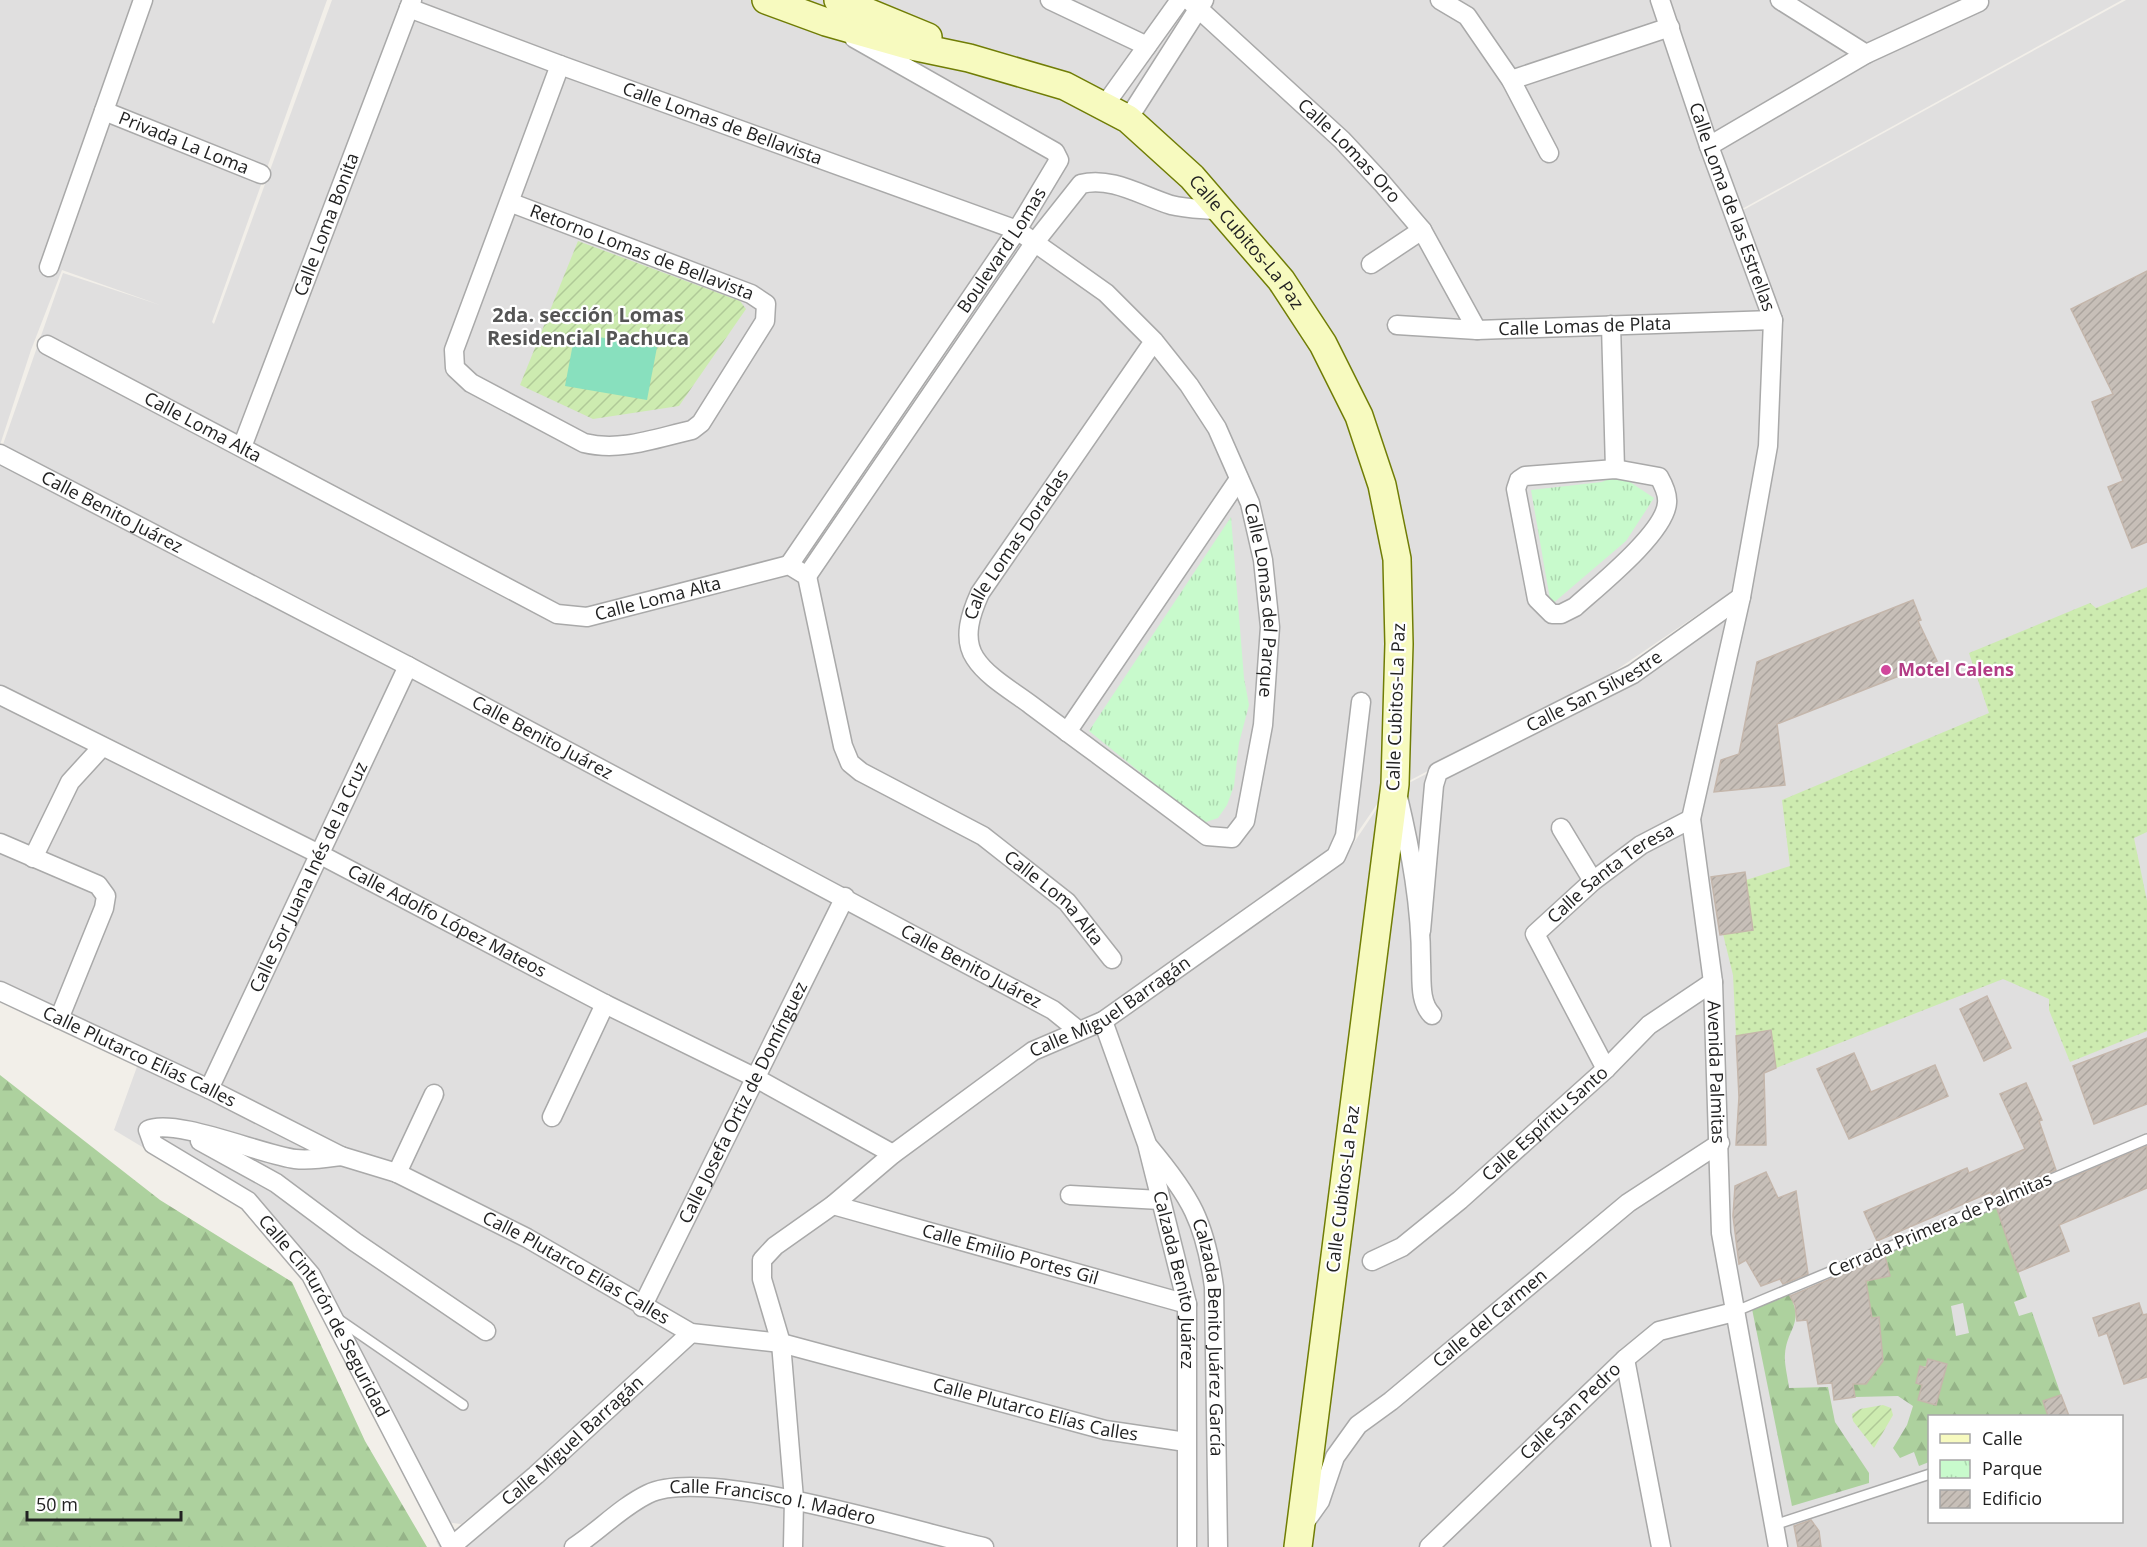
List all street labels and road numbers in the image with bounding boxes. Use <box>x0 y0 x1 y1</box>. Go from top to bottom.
street label: Calle Lomas de Bellavista <box>620 76 826 170</box>
street label: Calle Lomas Oro <box>1293 92 1407 207</box>
street label: Calle Loma de las Estrellas <box>1684 99 1782 314</box>
street label: Privada La Loma <box>115 105 253 179</box>
street label: Calle Loma Bonita <box>288 149 364 299</box>
street label: Calle Cubitos-La Paz <box>1184 169 1310 314</box>
street label: Boulevard Lomas <box>951 182 1051 317</box>
street label: Retorno Lomas de Bellavista <box>527 198 757 305</box>
street label: Calle Lomas de Plata <box>1498 310 1672 340</box>
street label: Calle Loma Alta <box>140 385 266 467</box>
street label: Calle Lomas Doradas <box>958 464 1073 622</box>
street label: Calle Benito Juárez <box>37 465 187 558</box>
street label: Calle Lomas del Parque <box>1239 500 1283 698</box>
street label: Calle Loma Alta <box>592 570 723 625</box>
street label: Calle Cubitos-La Paz <box>1380 623 1410 791</box>
street label: Calle San Silvestre <box>1522 644 1666 737</box>
street label: Calle Benito Juárez <box>468 689 617 784</box>
street label: Calle Sor Juana Inés de la Cruz <box>243 758 372 996</box>
street label: Calle Santa Teresa <box>1542 817 1678 928</box>
street label: Calle Loma Alta <box>1000 844 1110 950</box>
street label: Calle Adolfo López Mateos <box>344 858 551 982</box>
street label: Calle Benito Juárez <box>897 918 1046 1013</box>
street label: Calle Miguel Barragán <box>1025 950 1195 1062</box>
street label: Calle Josefa Ortiz de Domínguez <box>672 977 812 1227</box>
street label: Calle Plutarco Elías Calles <box>39 1000 241 1112</box>
street label: Avenida Palmitas <box>1703 1000 1731 1144</box>
street label: Calle Espíritu Santo <box>1476 1060 1613 1186</box>
street label: Calle Cubitos-La Paz <box>1320 1104 1364 1274</box>
street label: Cerrada Primera de Palmitas <box>1824 1166 2055 1282</box>
street label: Calzada Benito Juárez <box>1148 1188 1200 1369</box>
street label: Calle Plutarco Elías Calles <box>479 1205 674 1329</box>
street label: Calle Cinturón de Seguridad <box>254 1209 396 1421</box>
street label: Calzada Benito Juárez García <box>1187 1214 1230 1457</box>
street label: Calle Emilio Portes Gil <box>920 1218 1101 1290</box>
street label: Calle del Carmen <box>1427 1263 1552 1372</box>
street label: Calle San Pedro <box>1514 1357 1625 1465</box>
street label: Calle Miguel Barragán <box>496 1370 648 1510</box>
street label: Calle Plutarco Elías Calles <box>930 1371 1140 1446</box>
street label: Calle Francisco I. Madero <box>668 1474 878 1530</box>

